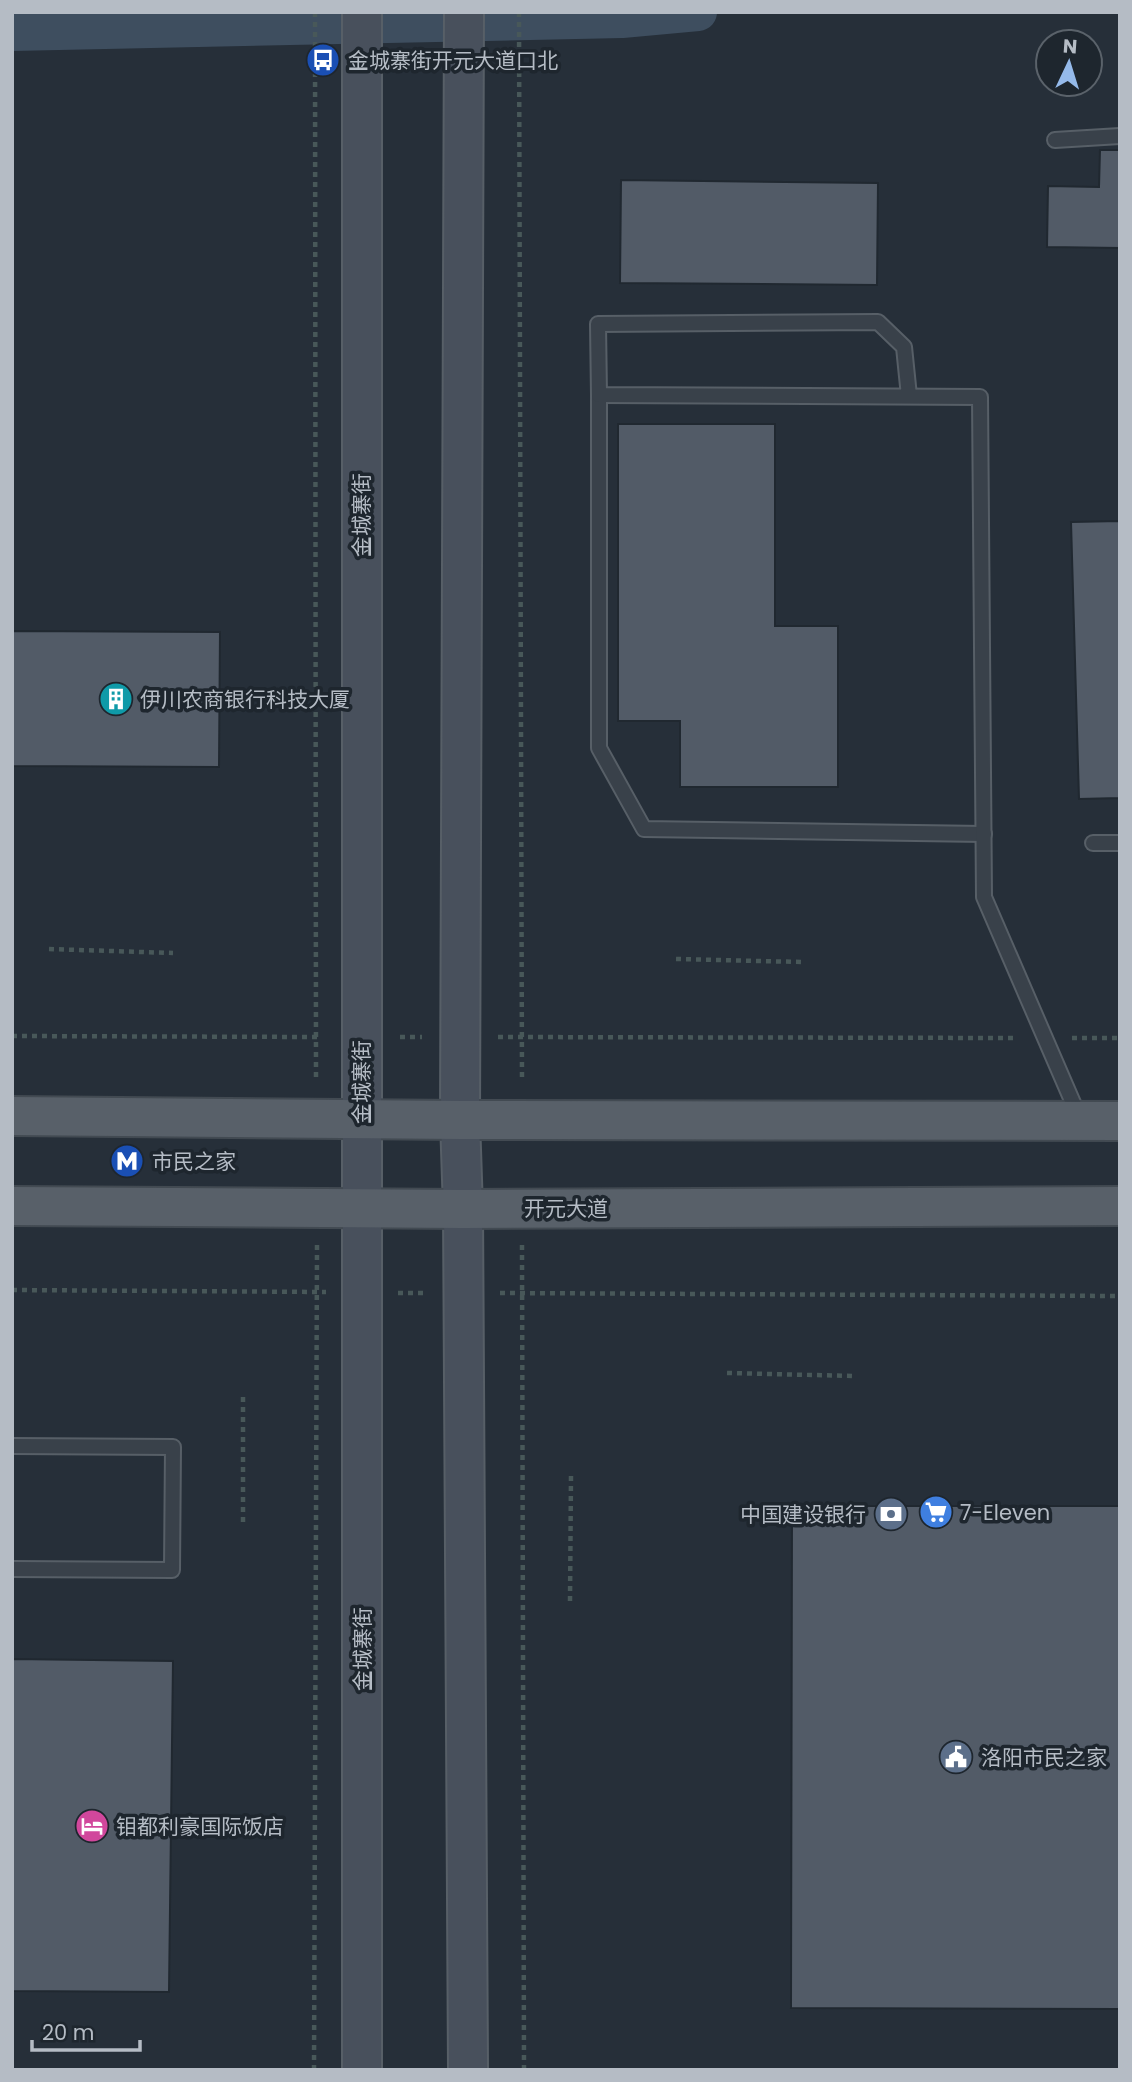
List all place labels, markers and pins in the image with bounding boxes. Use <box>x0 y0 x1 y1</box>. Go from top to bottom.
bus stop icon: 金城寨街开元大道口北 <box>304 41 342 79</box>
place label: 金城寨街开元大道口北 <box>348 46 558 75</box>
building icon: 伊川农商银行科技大厦 <box>97 680 135 718</box>
place label: 伊川农商银行科技大厦 <box>140 685 350 714</box>
metro station icon: 市民之家 <box>108 1142 146 1180</box>
place label: 市民之家 <box>152 1147 236 1176</box>
supermarket icon: 7-Eleven <box>917 1493 955 1531</box>
bank icon: 中国建设银行 <box>872 1495 910 1533</box>
place label: 7-Eleven <box>960 1498 1050 1527</box>
place label: 中国建设银行 <box>740 1500 866 1529</box>
public building icon: 洛阳市民之家 <box>937 1738 975 1776</box>
place label: 洛阳市民之家 <box>981 1743 1107 1772</box>
hotel icon: 钼都利豪国际饭店 <box>73 1807 111 1845</box>
place label: 钼都利豪国际饭店 <box>116 1812 284 1841</box>

